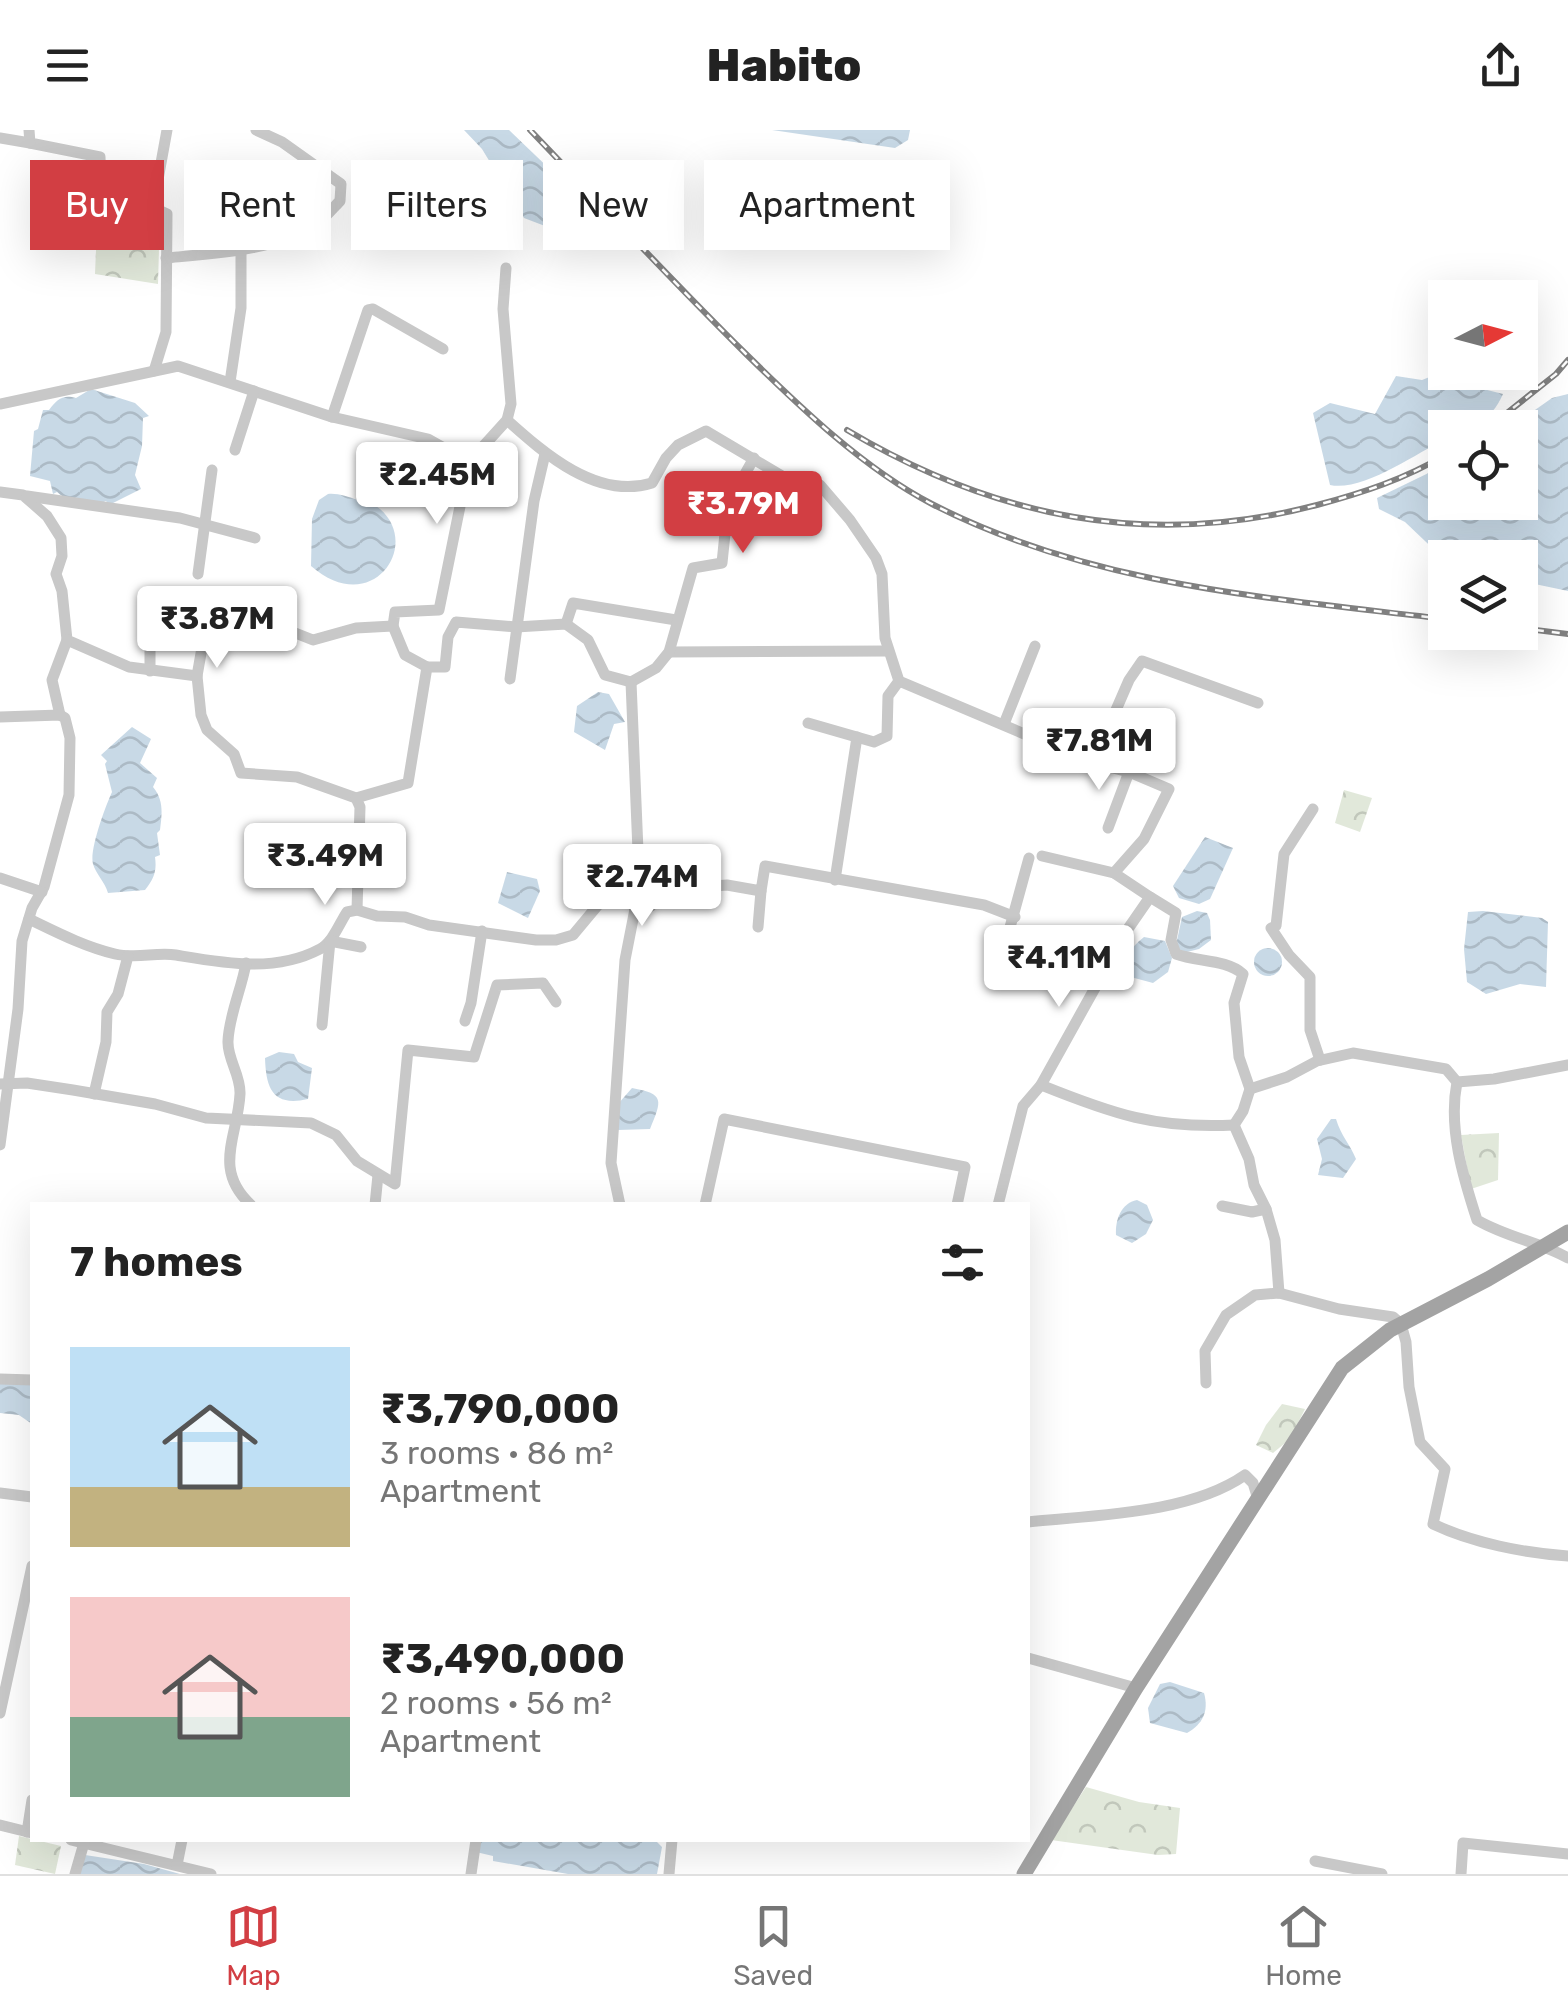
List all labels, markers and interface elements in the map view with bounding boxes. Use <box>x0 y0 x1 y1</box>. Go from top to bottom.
icon: menu <box>40 38 95 93</box>
icon: share <box>1473 38 1528 93</box>
text: Habito <box>707 39 861 92</box>
chip: Buy <box>30 160 164 250</box>
chip: Rent <box>184 160 331 250</box>
chip: Filters <box>351 160 523 250</box>
chip: New <box>543 160 684 250</box>
chip: Apartment <box>704 160 950 250</box>
north arrow <box>1428 280 1538 390</box>
map controls <box>1428 280 1538 650</box>
button: locate <box>1428 410 1538 520</box>
pin: ₹2.45M <box>356 442 518 527</box>
text: ₹2.45M <box>378 455 496 493</box>
pin: ₹3.79M <box>662 471 824 556</box>
text: ₹3.79M <box>686 484 800 522</box>
button: layers <box>1428 540 1538 650</box>
pin: ₹3.87M <box>136 586 298 671</box>
text: ₹3.87M <box>159 599 275 637</box>
pin: ₹7.81M <box>1018 708 1180 793</box>
text: ₹7.81M <box>1045 721 1153 759</box>
pin: ₹3.49M <box>244 823 406 908</box>
text: ₹3.49M <box>266 836 384 874</box>
pin: ₹2.74M <box>561 844 723 929</box>
text: ₹2.74M <box>585 857 699 895</box>
pin: ₹4.11M <box>978 925 1140 1010</box>
text: ₹4.11M <box>1006 938 1112 976</box>
icon: filters <box>935 1235 990 1290</box>
text: 7 homes <box>70 1237 243 1287</box>
text: ₹3,790,000 <box>380 1384 620 1434</box>
icon: home <box>150 1387 270 1507</box>
text: 3 rooms · 86 m² <box>380 1434 614 1472</box>
text: Apartment <box>380 1472 541 1510</box>
text: ₹3,490,000 <box>380 1634 625 1684</box>
icon: home <box>150 1637 270 1757</box>
text: 2 rooms · 56 m² <box>380 1684 612 1722</box>
text: Apartment <box>380 1722 541 1760</box>
tab: Map <box>226 1899 281 1992</box>
tab: Saved <box>733 1899 813 1992</box>
tab: Home <box>1265 1899 1342 1992</box>

